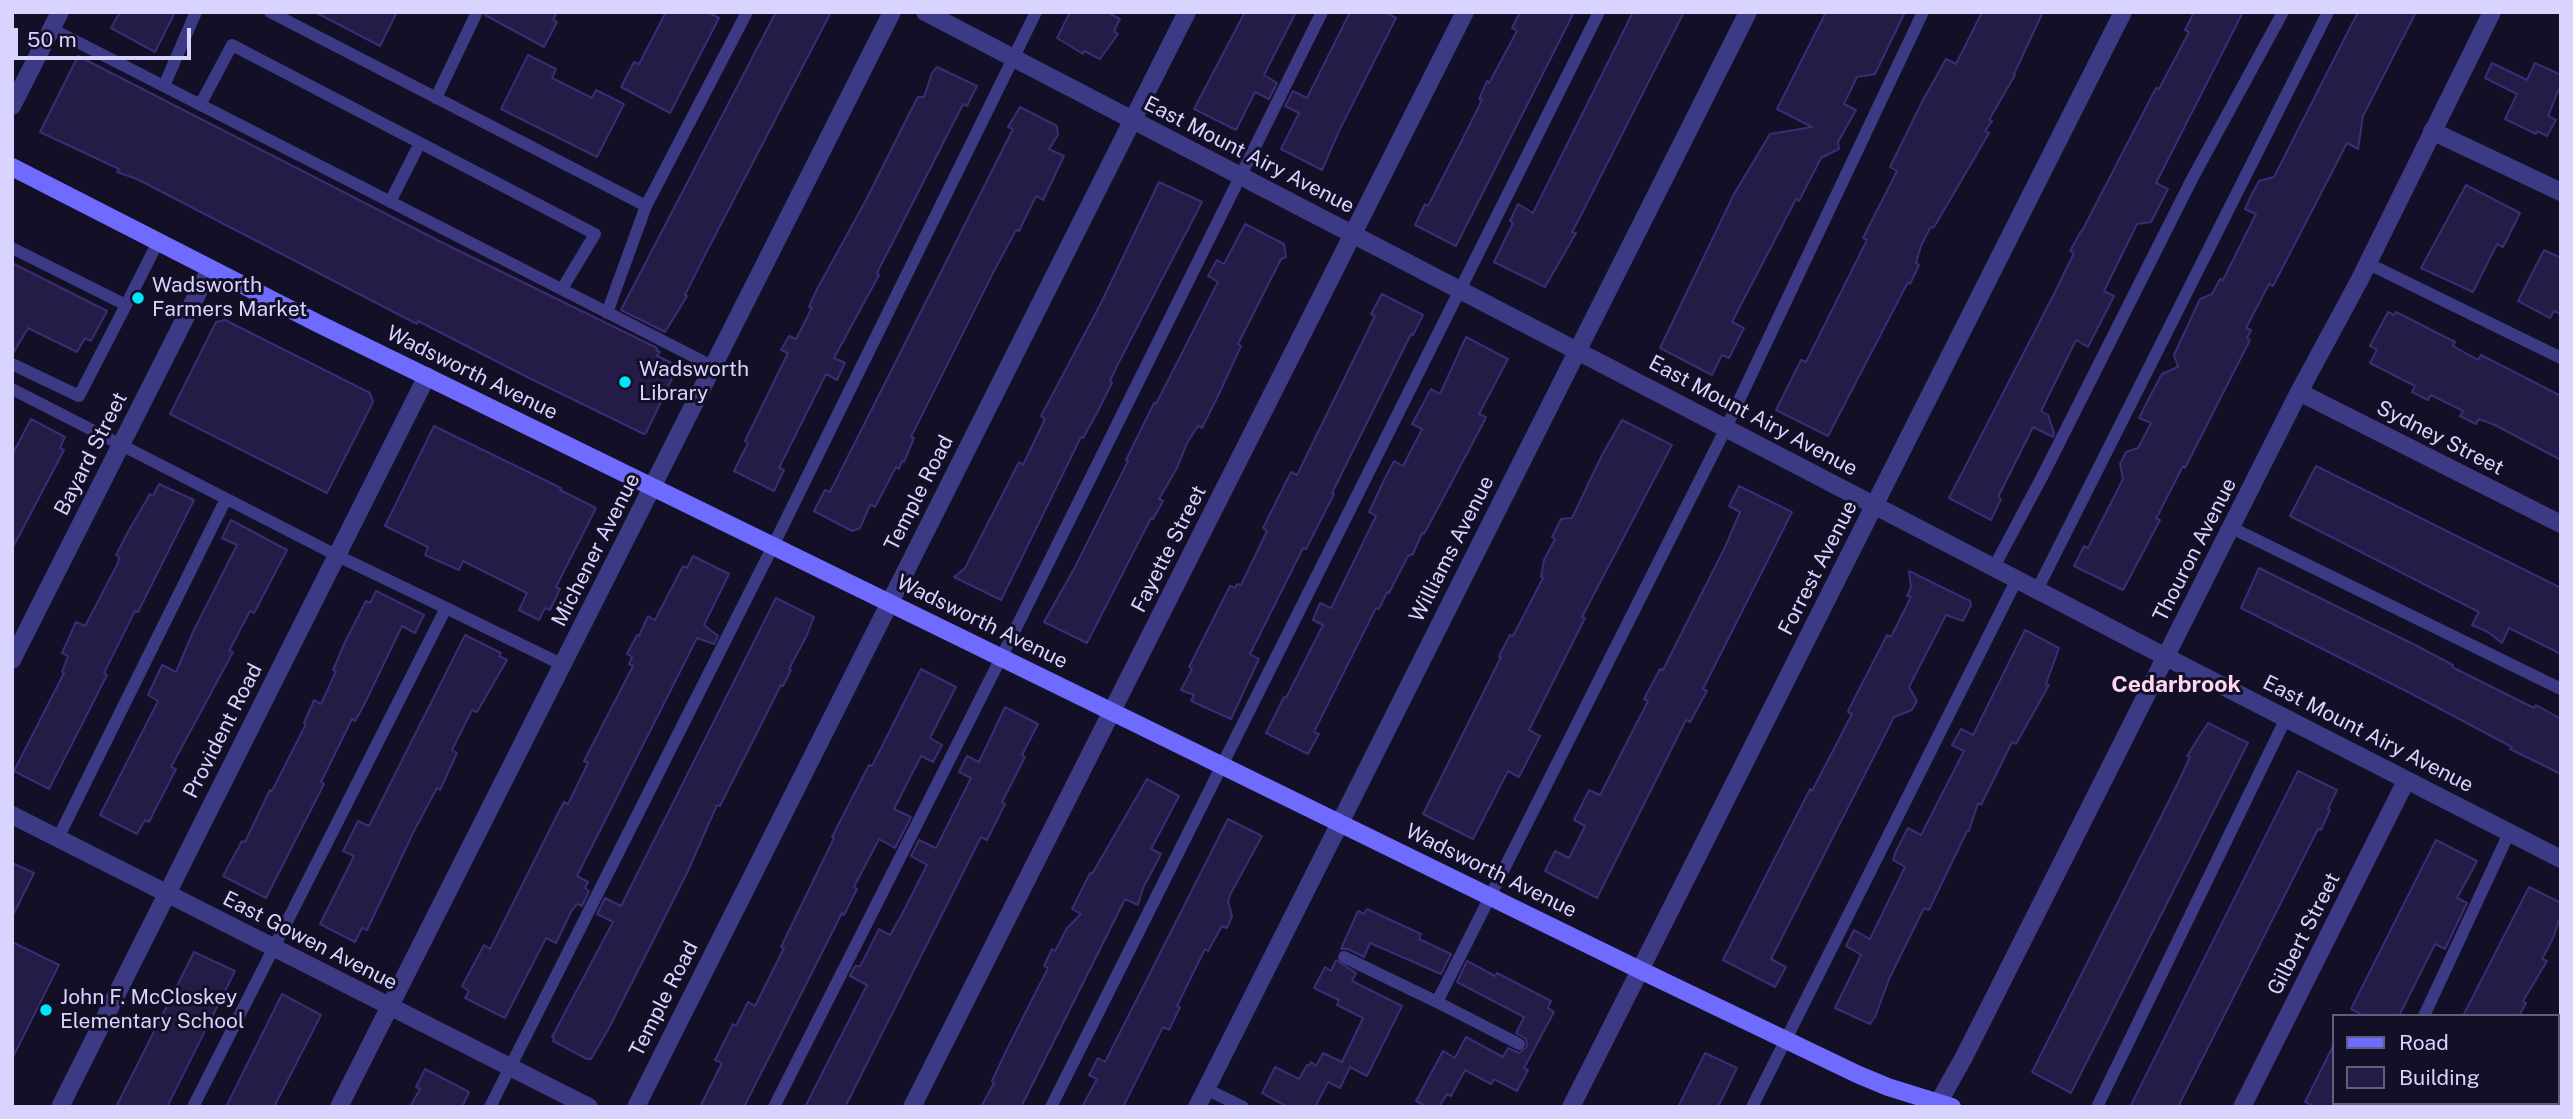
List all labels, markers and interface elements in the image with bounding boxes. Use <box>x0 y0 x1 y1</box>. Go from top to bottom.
scale bar <box>18 14 194 58</box>
text: 50 m <box>27 27 77 52</box>
street label: East Mount Airy Avenue <box>1140 91 1358 219</box>
place label: Wadsworth Farmers Market <box>152 273 307 323</box>
marker: Wadsworth Farmers Market <box>130 290 146 306</box>
street label: Wadsworth Avenue <box>382 321 562 425</box>
street label: East Mount Airy Avenue <box>1644 350 1862 482</box>
place label: Wadsworth Library <box>639 357 749 407</box>
marker: Wadsworth Library <box>617 374 633 390</box>
street label: Bayard Street <box>49 388 133 520</box>
street label: Sydney Street <box>2372 395 2508 481</box>
street label: Temple Road <box>879 431 959 555</box>
street label: Michener Avenue <box>547 469 645 631</box>
street label: Williams Avenue <box>1404 472 1500 626</box>
street label: Thouron Avenue <box>2148 474 2242 626</box>
street label: Fayette Street <box>1126 481 1212 617</box>
street label: Forrest Avenue <box>1773 496 1863 640</box>
street label: Wadsworth Avenue <box>892 570 1072 674</box>
street label: Provident Road <box>178 659 268 803</box>
street label: East Mount Airy Avenue <box>2259 670 2477 798</box>
district label: Cedarbrook <box>2111 671 2241 699</box>
street label: Wadsworth Avenue <box>1401 819 1581 923</box>
street label: Gilbert Street <box>2262 869 2346 999</box>
street label: East Gowen Avenue <box>218 886 402 996</box>
street label: Temple Road <box>624 937 704 1061</box>
place label: John F. McCloskey Elementary School <box>60 985 244 1035</box>
marker: John F. McCloskey Elementary School <box>38 1002 54 1018</box>
legend <box>2332 1014 2559 1105</box>
text: Road <box>2399 1030 2449 1055</box>
text: Building <box>2399 1065 2480 1090</box>

